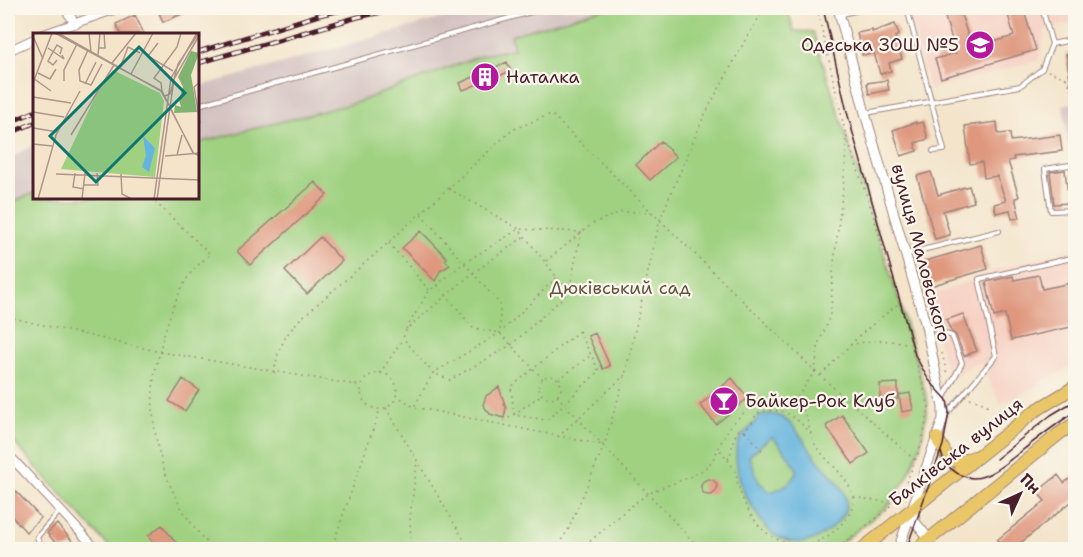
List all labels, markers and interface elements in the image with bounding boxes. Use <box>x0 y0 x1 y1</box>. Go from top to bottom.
school or university icon: Одеська ЗОШ №5 <box>964 29 996 61</box>
inset map <box>33 33 200 200</box>
place label: Одеська ЗОШ №5 <box>801 33 959 57</box>
building icon: Наталка <box>469 61 501 93</box>
place label: Наталка <box>506 65 580 89</box>
street label: вулиця Маловського <box>886 161 956 345</box>
park label: Дюківський сад <box>549 276 691 300</box>
bar icon: Байкер-Рок Клуб <box>708 385 740 417</box>
place label: Байкер-Рок Клуб <box>745 389 895 413</box>
street label: Балківська вулиця <box>884 392 1028 512</box>
north arrow <box>990 464 1050 524</box>
text: Пн <box>1015 469 1045 499</box>

